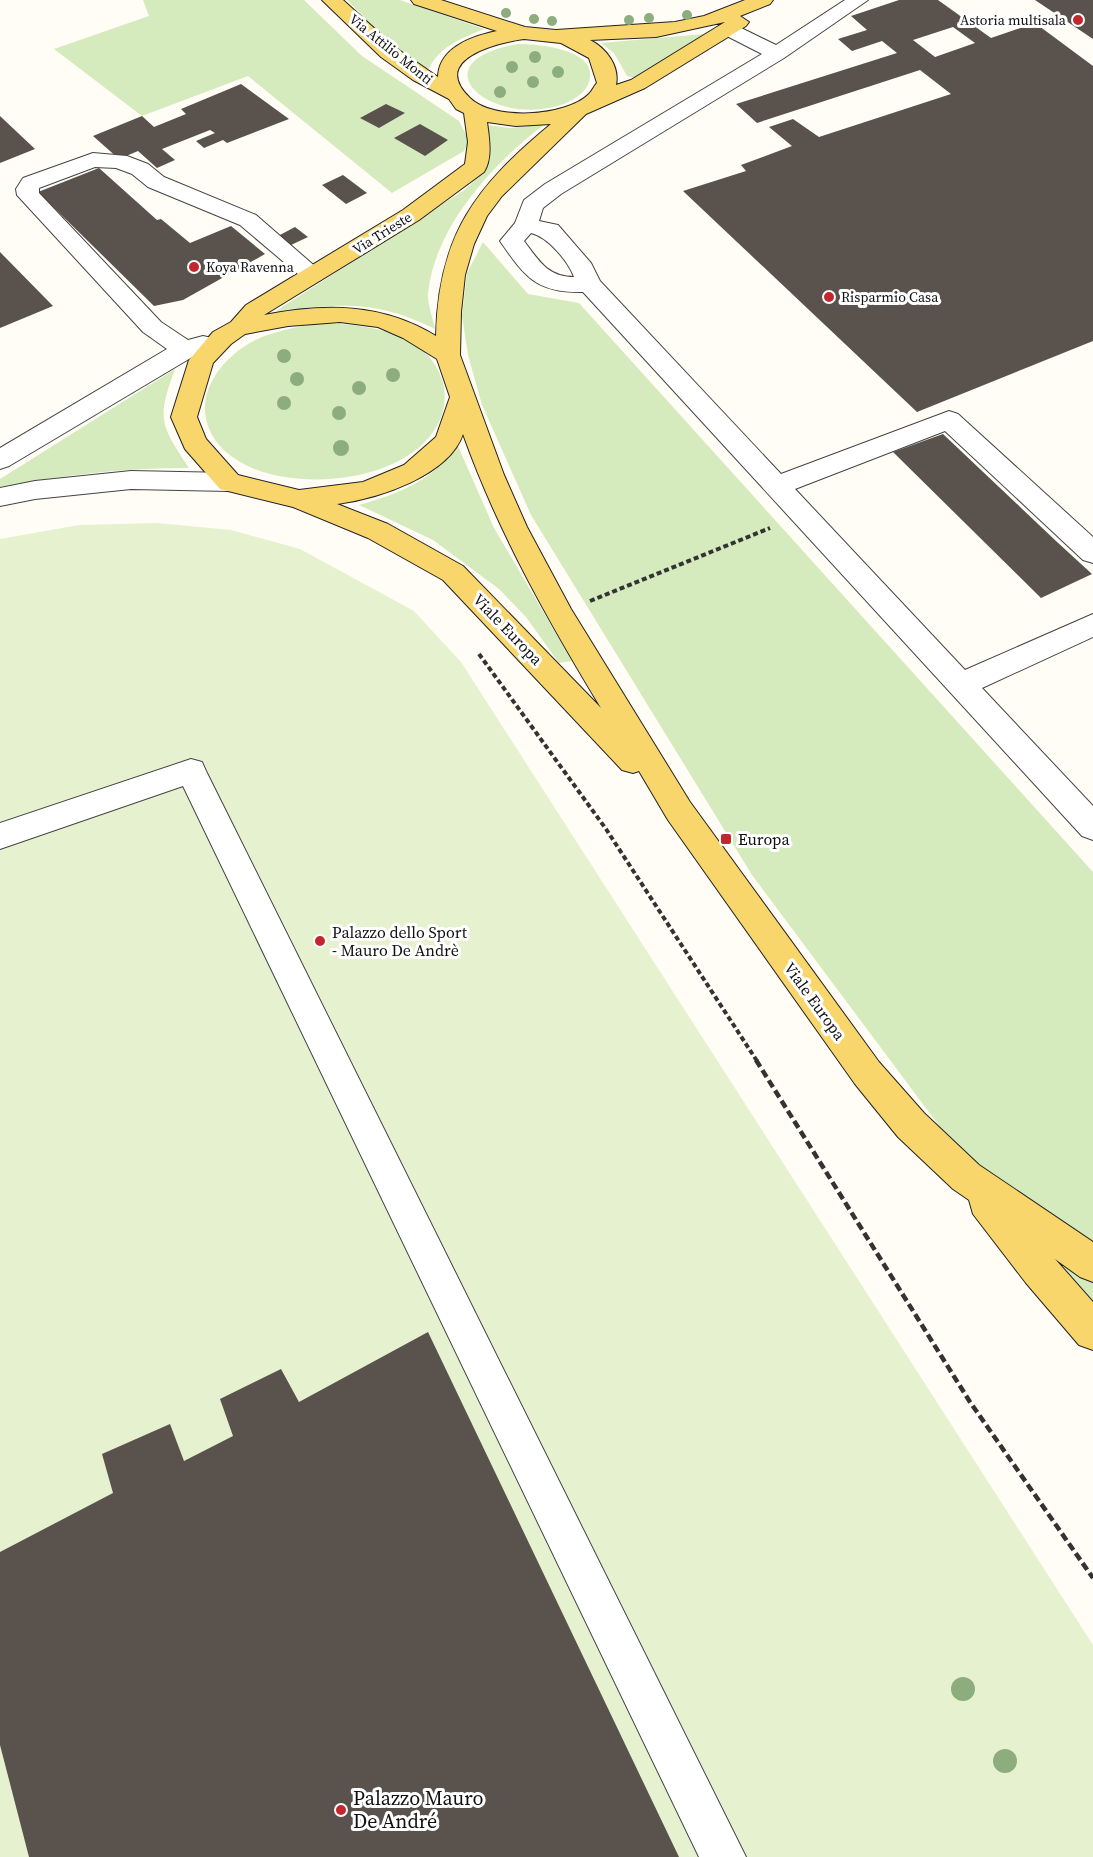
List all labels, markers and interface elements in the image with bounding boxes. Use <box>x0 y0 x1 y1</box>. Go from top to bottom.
street label: Via Attilio Monti <box>345 9 437 89</box>
place label: Astoria multisala <box>960 10 1067 30</box>
marker: Astoria multisala <box>1071 13 1085 27</box>
street label: Via Trieste <box>349 207 415 259</box>
place label: Koya Ravenna <box>206 257 295 277</box>
marker: Koya Ravenna <box>187 260 201 274</box>
place label: Risparmio Casa <box>841 287 939 307</box>
marker: Risparmio Casa <box>822 290 836 304</box>
street label: Viale Europa <box>468 588 548 670</box>
place label: Europa <box>738 828 790 850</box>
marker: Europa <box>719 832 733 846</box>
place label: Palazzo dello Sport - Mauro De Andrè <box>332 921 468 961</box>
marker: Palazzo dello Sport - Mauro De Andrè <box>313 934 327 948</box>
street label: Viale Europa <box>779 958 851 1045</box>
place label: Palazzo Mauro De André <box>353 1784 484 1835</box>
marker: Palazzo Mauro De André <box>334 1803 348 1817</box>

